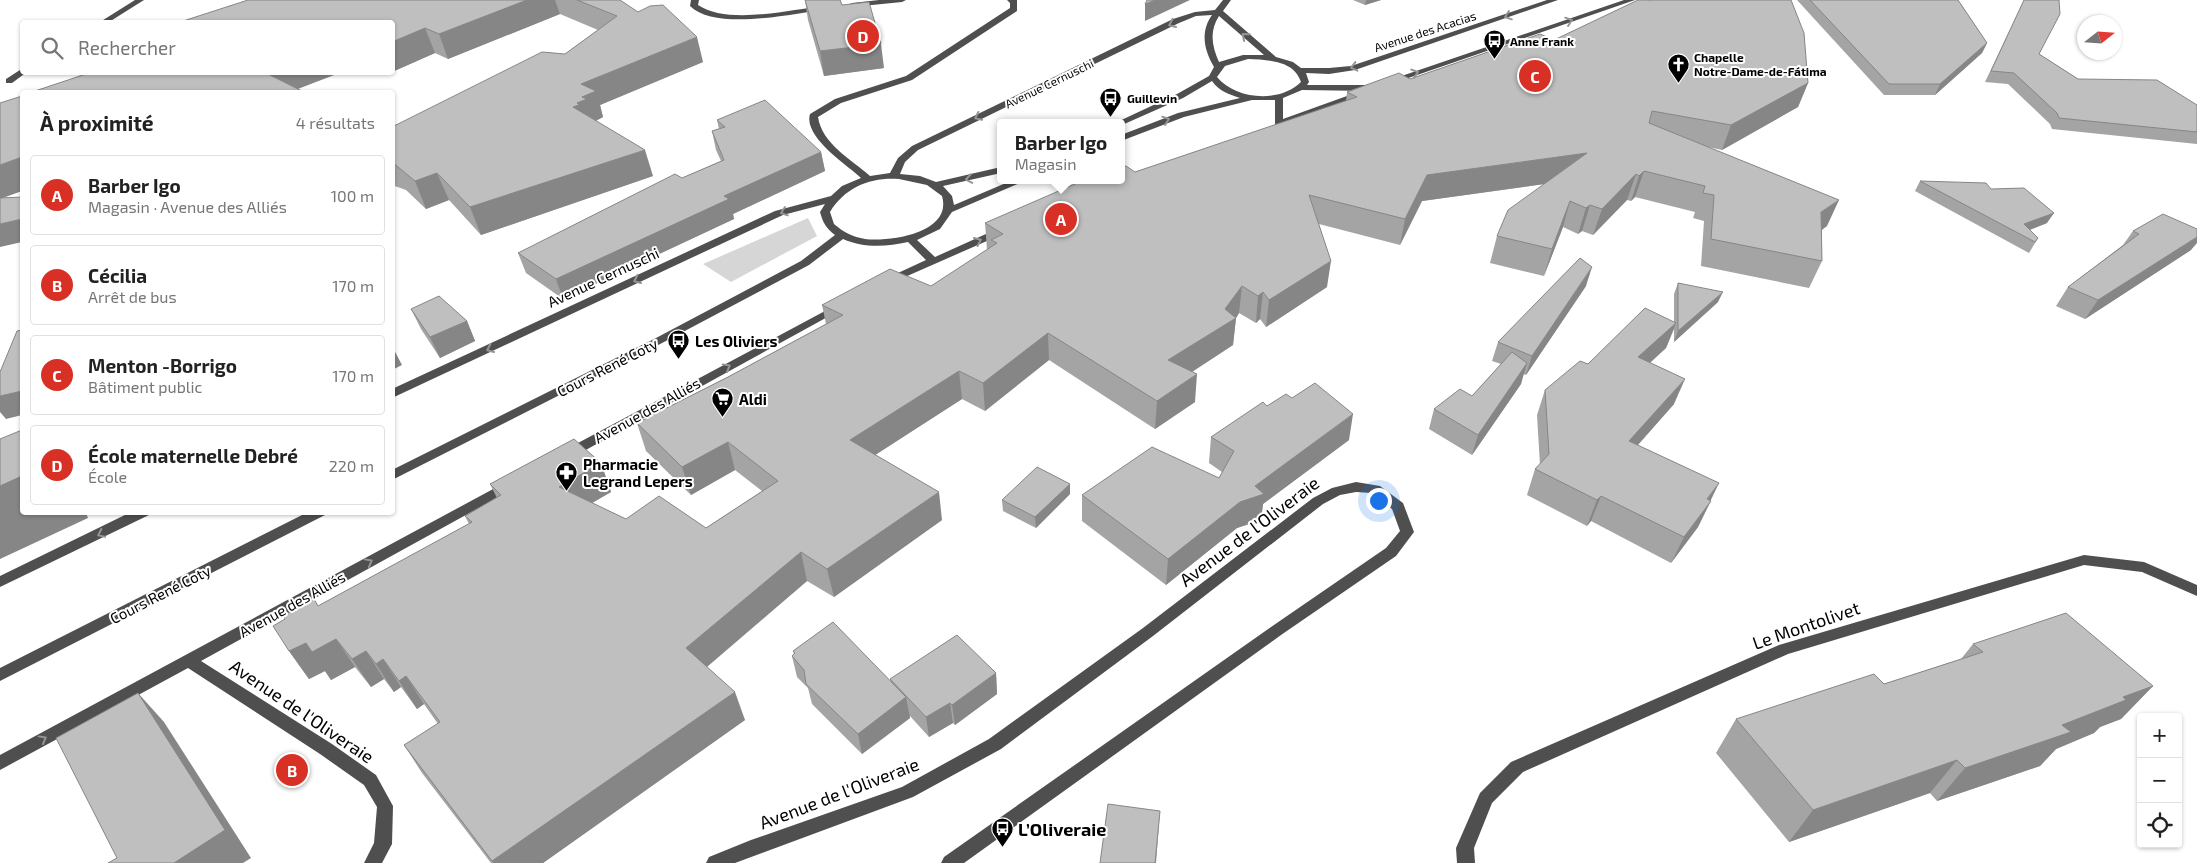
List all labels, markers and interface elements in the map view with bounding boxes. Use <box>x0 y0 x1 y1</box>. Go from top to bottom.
street label: Avenue des Acacias <box>1372 8 1478 54</box>
one-way arrow <box>1505 10 1513 20</box>
north arrow <box>2077 15 2122 60</box>
pin: D <box>847 17 879 55</box>
one-way arrow <box>1168 17 1177 28</box>
one-way arrow <box>1564 17 1573 27</box>
search box <box>20 20 395 75</box>
bus stop icon: Anne Frank <box>1482 29 1506 60</box>
one-way arrow <box>1242 33 1251 42</box>
icon: search <box>38 34 66 62</box>
place label: Anne Frank <box>1510 34 1574 48</box>
text: Rechercher <box>78 36 176 59</box>
place label: Chapelle Notre-Dame-de-Fátima <box>1694 50 1827 78</box>
church icon: Chapelle Notre-Dame-de-Fátima <box>1666 52 1690 83</box>
street label: Avenue Cernuschi <box>1002 56 1096 110</box>
pin: C <box>1519 57 1551 95</box>
one-way arrow <box>1350 61 1359 72</box>
one-way arrow <box>1410 69 1419 79</box>
bus stop icon: Guillevin <box>1099 86 1123 117</box>
place label: Guillevin <box>1127 91 1177 105</box>
text: À proximité <box>40 110 154 135</box>
one-way arrow <box>974 111 983 121</box>
text: 4 résultats <box>296 113 375 132</box>
one-way arrow <box>1162 116 1170 126</box>
popup <box>997 119 1125 184</box>
text: Barber Igo <box>1015 131 1107 154</box>
text: Magasin <box>1015 154 1077 173</box>
one-way arrow <box>964 173 973 183</box>
text: Barber Igo <box>88 174 181 197</box>
text: A <box>52 186 62 205</box>
text: 100 m <box>331 186 374 205</box>
text: Magasin · Avenue des Alliés <box>88 197 287 216</box>
pin: A <box>1045 200 1077 238</box>
one-way arrow <box>781 206 789 216</box>
one-way arrow <box>973 236 982 247</box>
street label: Avenue Cernuschi <box>544 243 662 311</box>
text: Cécilia <box>88 264 147 287</box>
one-way arrow <box>633 273 642 284</box>
text: B <box>52 276 62 295</box>
text: 170 m <box>332 276 374 295</box>
text: Arrêt de bus <box>88 287 177 306</box>
bus stop icon: Les Oliviers <box>667 329 691 360</box>
place label: Les Oliviers <box>695 332 778 350</box>
street label: Cours René Coty <box>554 334 660 400</box>
one-way arrow <box>486 342 495 353</box>
text: Menton -Borrigo <box>88 354 237 377</box>
one-way arrow <box>722 363 731 373</box>
text: C <box>52 366 62 385</box>
text: 170 m <box>332 366 374 385</box>
street label: Avenue des Alliés <box>591 373 703 447</box>
text: Bâtiment public <box>88 377 202 396</box>
supermarket icon: Aldi <box>711 387 735 418</box>
place label: Aldi <box>739 390 767 408</box>
text: École maternelle Debré <box>88 444 298 467</box>
place label: Pharmacie Legrand Lepers <box>583 455 693 490</box>
text: D <box>52 456 62 475</box>
text: 220 m <box>329 456 374 475</box>
pharmacy icon: Pharmacie Legrand Lepers <box>555 461 579 492</box>
text: École <box>88 467 127 486</box>
street label: Avenue de l'Oliveraie <box>1175 471 1323 591</box>
your location <box>1366 488 1392 514</box>
one-way arrow <box>97 527 106 537</box>
one-way arrow <box>364 558 373 568</box>
street label: Cours René Coty <box>107 561 213 627</box>
street label: Avenue des Alliés <box>236 567 348 641</box>
street label: Le Montolivet <box>1749 596 1863 654</box>
street label: Avenue de l'Oliveraie <box>226 655 378 767</box>
map controls <box>2137 713 2182 848</box>
button: + <box>2137 713 2182 758</box>
one-way arrow <box>37 735 46 745</box>
pin: B <box>276 751 308 789</box>
street label: Avenue de l'Oliveraie <box>756 752 922 834</box>
button: − <box>2137 758 2182 803</box>
button: locate <box>2137 803 2182 848</box>
bus stop icon: L’Oliveraie <box>990 817 1014 848</box>
place label: L’Oliveraie <box>1018 818 1106 840</box>

